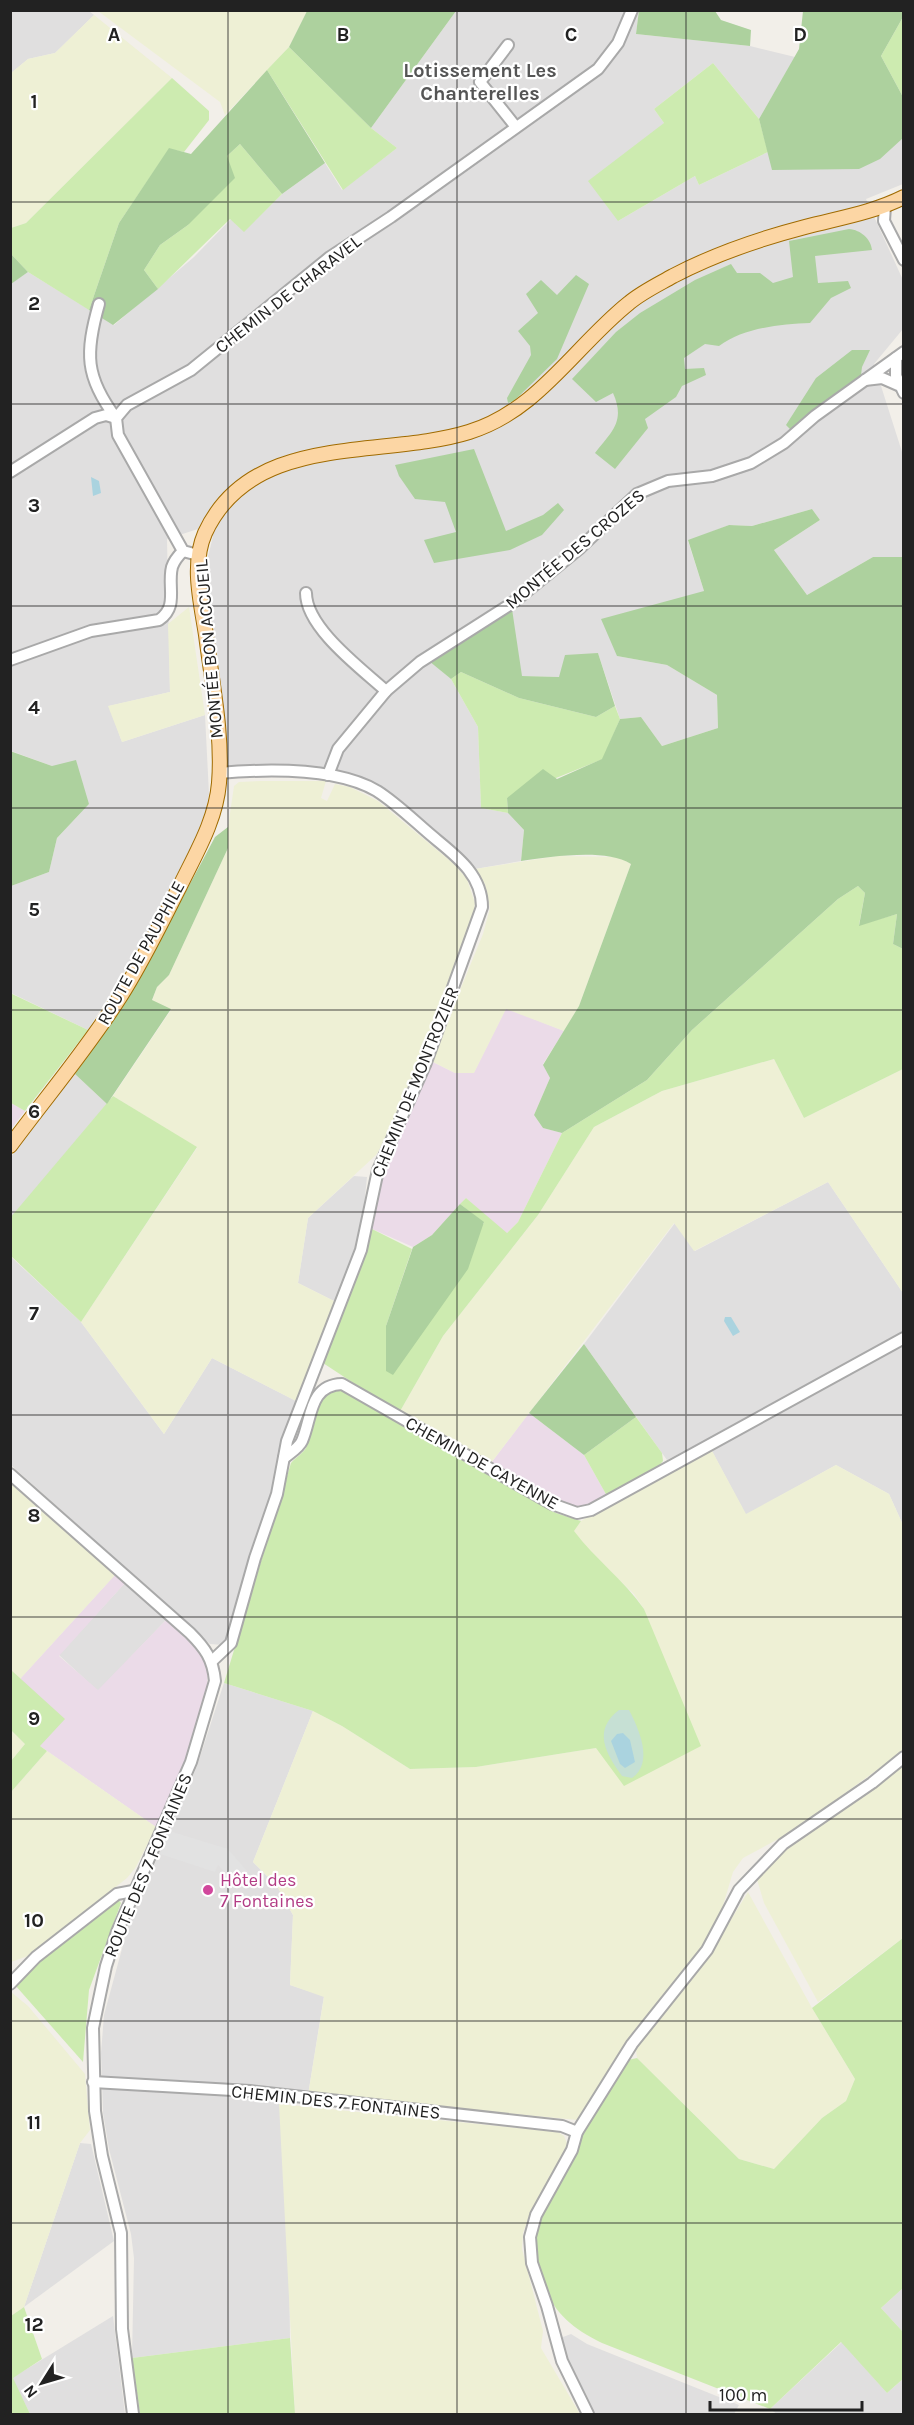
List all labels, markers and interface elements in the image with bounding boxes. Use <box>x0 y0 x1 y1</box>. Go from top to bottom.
text: A <box>108 23 121 46</box>
text: B <box>337 23 349 46</box>
text: C <box>565 23 577 46</box>
text: D <box>793 23 807 46</box>
district label: Lotissement Les Chanterelles <box>403 59 557 105</box>
text: 1 <box>30 90 38 113</box>
street label: CHEMIN DE CHARAVEL <box>211 230 366 358</box>
text: 2 <box>28 292 40 315</box>
street label: MONTÉE DES CROZES <box>500 484 649 614</box>
text: 3 <box>28 494 40 517</box>
street label: MONTÉE BON ACCUEIL <box>189 558 228 740</box>
text: 4 <box>28 696 40 719</box>
street label: ROUTE DE PAUPHILE <box>92 877 190 1029</box>
text: 5 <box>28 898 40 921</box>
street label: CHEMIN DE MONTROZIER <box>367 983 463 1181</box>
text: 6 <box>28 1100 40 1123</box>
text: 7 <box>29 1302 39 1325</box>
street label: CHEMIN DE CAYENNE <box>401 1412 563 1514</box>
text: 8 <box>28 1504 40 1527</box>
text: 9 <box>28 1707 40 1730</box>
street label: ROUTE DES 7 FONTAINES <box>99 1770 197 1960</box>
place label: Hôtel des 7 Fontaines <box>220 1869 314 1912</box>
marker: Hôtel des 7 Fontaines <box>201 1883 215 1897</box>
text: 10 <box>24 1909 44 1932</box>
street label: CHEMIN DES 7 FONTAINES <box>230 2080 442 2124</box>
text: 11 <box>27 2111 41 2134</box>
text: 12 <box>24 2313 44 2336</box>
north arrow <box>12 2353 72 2413</box>
scale bar <box>710 2374 862 2412</box>
text: N <box>19 2381 41 2402</box>
text: 100 m <box>719 2384 767 2406</box>

